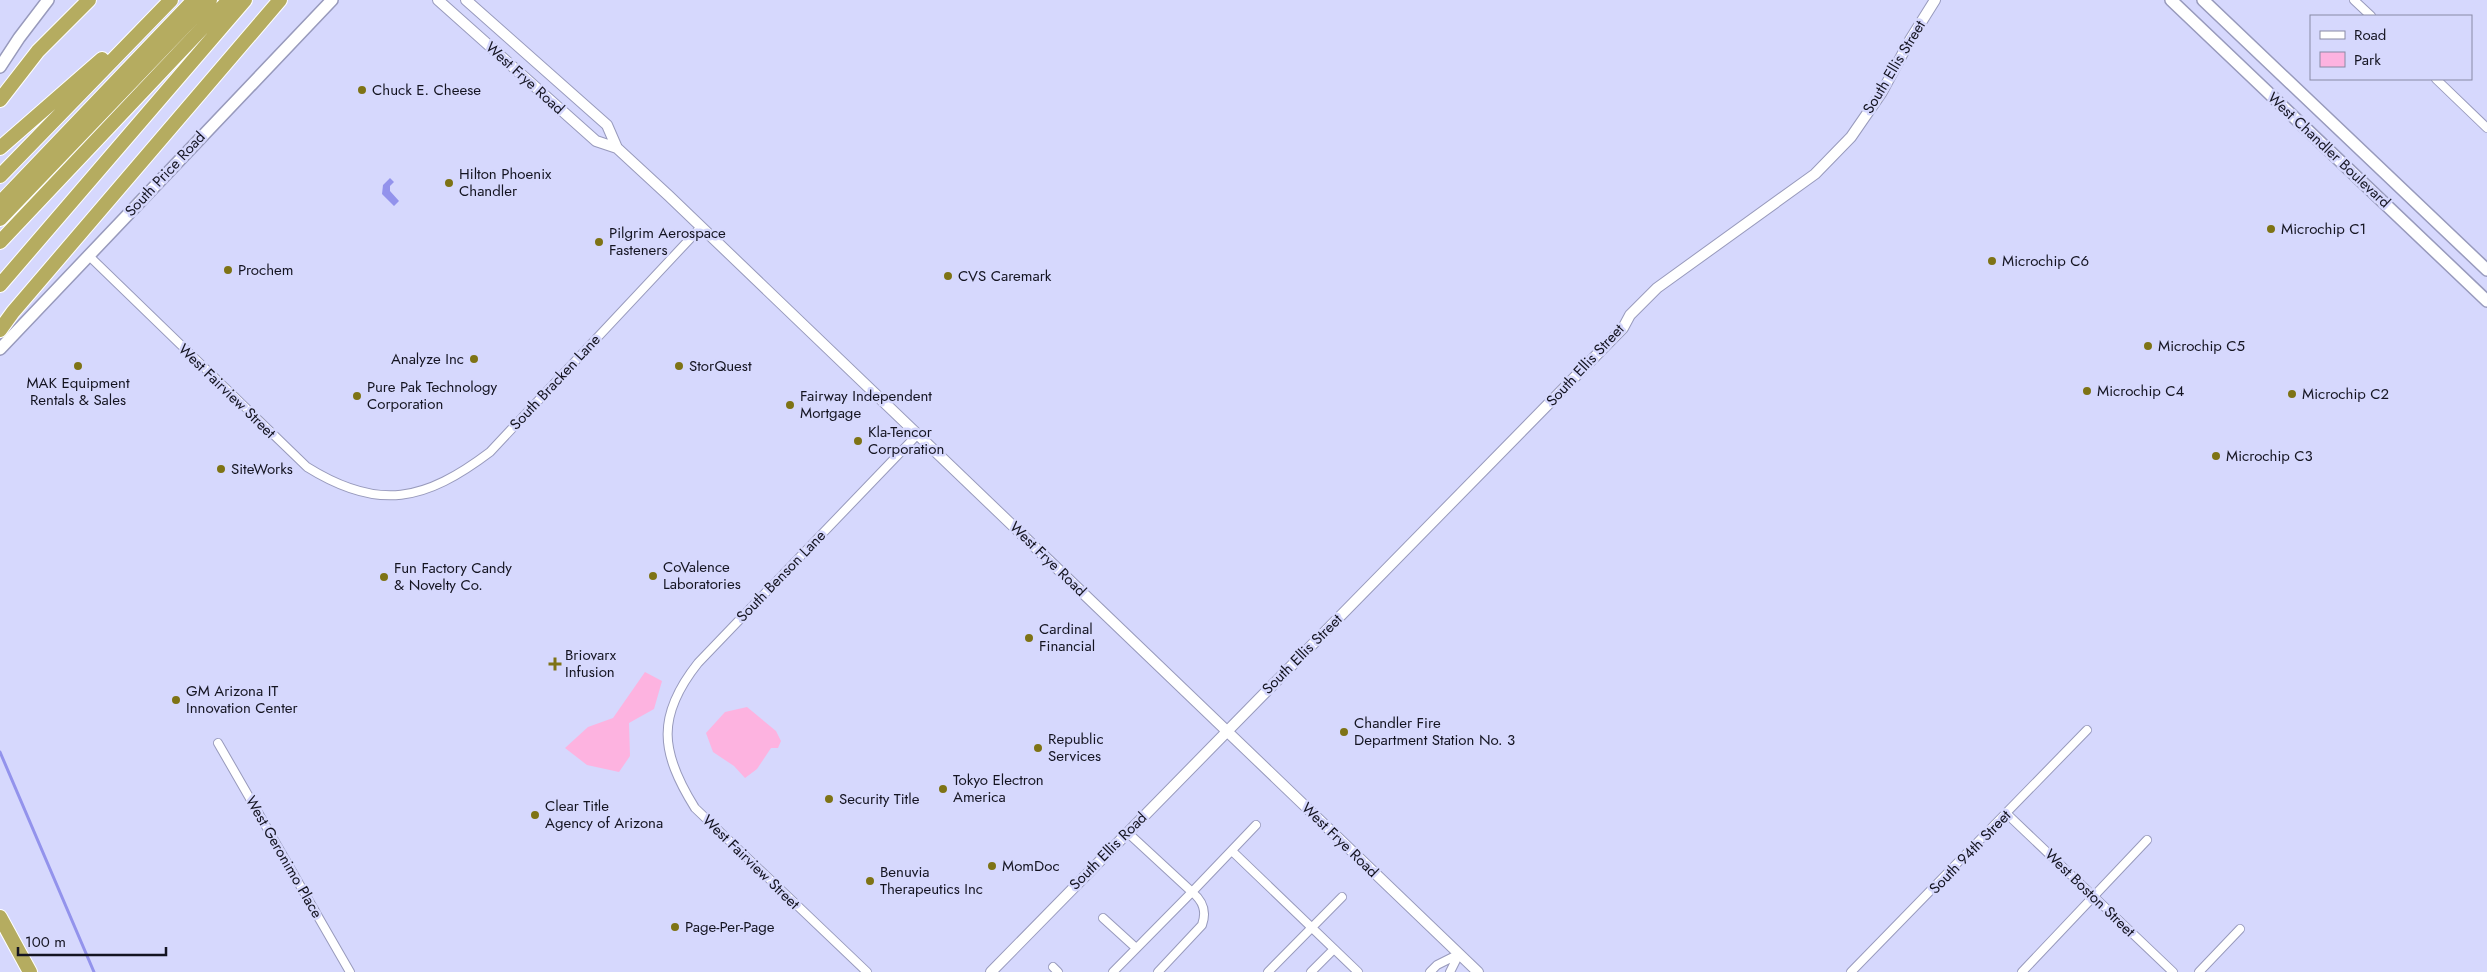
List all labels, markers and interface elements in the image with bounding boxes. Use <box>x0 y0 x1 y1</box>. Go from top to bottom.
legend <box>2310 15 2472 80</box>
street label: South Ellis Street <box>1857 16 1931 118</box>
text: Road <box>2354 24 2386 46</box>
street label: West Frye Road <box>481 37 569 119</box>
text: Park <box>2354 49 2381 71</box>
place label: Chuck E. Cheese <box>372 79 481 101</box>
marker: Chuck E. Cheese <box>356 84 368 96</box>
street label: West Chandler Boulevard <box>2263 87 2395 213</box>
street label: South Price Road <box>120 127 210 221</box>
place label: Hilton Phoenix Chandler <box>459 163 552 202</box>
marker: Hilton Phoenix Chandler <box>443 177 455 189</box>
place label: Microchip C1 <box>2281 218 2366 240</box>
place label: Pilgrim Aerospace Fasteners <box>609 222 726 261</box>
marker: Microchip C1 <box>2265 223 2277 235</box>
marker: Pilgrim Aerospace Fasteners <box>593 236 605 248</box>
place label: Microchip C6 <box>2002 250 2089 272</box>
marker: Microchip C6 <box>1986 255 1998 267</box>
place label: Prochem <box>238 259 294 281</box>
marker: Prochem <box>222 264 234 276</box>
place label: CVS Caremark <box>958 265 1052 287</box>
marker: CVS Caremark <box>942 270 954 282</box>
street label: South Ellis Street <box>1541 319 1629 411</box>
street label: South Bracken Lane <box>505 329 606 435</box>
place label: Microchip C5 <box>2158 335 2245 357</box>
street label: West Fairview Street <box>173 339 281 444</box>
marker: Microchip C5 <box>2142 340 2154 352</box>
place label: Analyze Inc <box>391 348 464 370</box>
marker: Analyze Inc <box>468 353 480 365</box>
place label: StorQuest <box>689 355 752 377</box>
marker: MAK Equipment Rentals & Sales <box>72 360 84 372</box>
marker: StorQuest <box>673 360 685 372</box>
place label: MAK Equipment Rentals & Sales <box>26 372 130 411</box>
place label: Pure Pak Technology Corporation <box>367 376 498 415</box>
place label: Microchip C4 <box>2097 380 2185 402</box>
place label: Microchip C2 <box>2302 383 2389 405</box>
place label: Fairway Independent Mortgage <box>800 385 932 424</box>
marker: Microchip C4 <box>2081 385 2093 397</box>
marker: Microchip C2 <box>2286 388 2298 400</box>
marker: Pure Pak Technology Corporation <box>351 390 363 402</box>
marker: Fairway Independent Mortgage <box>784 399 796 411</box>
place label: Kla-Tencor Corporation <box>868 421 944 460</box>
marker: Kla-Tencor Corporation <box>852 435 864 447</box>
place label: Microchip C3 <box>2226 445 2313 467</box>
marker: Microchip C3 <box>2210 450 2222 462</box>
place label: SiteWorks <box>231 458 293 480</box>
marker: SiteWorks <box>215 463 227 475</box>
street label: West Frye Road <box>1005 517 1091 601</box>
street label: South Benson Lane <box>731 525 831 627</box>
place label: CoValence Laboratories <box>663 556 741 595</box>
place label: Fun Factory Candy & Novelty Co. <box>394 557 512 596</box>
marker: CoValence Laboratories <box>647 570 659 582</box>
marker: Fun Factory Candy & Novelty Co. <box>378 571 390 583</box>
street label: South Ellis Street <box>1257 609 1347 699</box>
place label: Cardinal Financial <box>1039 618 1095 657</box>
marker: Cardinal Financial <box>1023 632 1035 644</box>
place label: Briovarx Infusion <box>565 644 617 683</box>
marker: Briovarx Infusion <box>549 658 561 670</box>
place label: GM Arizona IT Innovation Center <box>186 680 298 719</box>
marker: GM Arizona IT Innovation Center <box>170 694 182 706</box>
place label: Chandler Fire Department Station No. 3 <box>1354 712 1515 751</box>
marker: Chandler Fire Department Station No. 3 <box>1338 726 1350 738</box>
place label: Republic Services <box>1048 728 1104 767</box>
marker: Republic Services <box>1032 742 1044 754</box>
place label: Tokyo Electron America <box>953 769 1044 808</box>
marker: Tokyo Electron America <box>937 783 949 795</box>
place label: Security Title <box>839 788 920 810</box>
street label: West Geronimo Place <box>240 792 328 922</box>
marker: Security Title <box>823 793 835 805</box>
place label: Clear Title Agency of Arizona <box>545 795 663 834</box>
street label: West Frye Road <box>1297 798 1383 882</box>
street label: South 94th Street <box>1924 805 2016 899</box>
street label: South Ellis Road <box>1064 807 1152 895</box>
marker: Clear Title Agency of Arizona <box>529 809 541 821</box>
street label: West Fairview Street <box>697 810 805 915</box>
street label: West Boston Street <box>2040 844 2140 942</box>
place label: MomDoc <box>1002 855 1060 877</box>
marker: MomDoc <box>986 860 998 872</box>
place label: Benuvia Therapeutics Inc <box>880 861 983 900</box>
marker: Benuvia Therapeutics Inc <box>864 875 876 887</box>
place label: Page-Per-Page <box>685 916 775 938</box>
marker: Page-Per-Page <box>669 921 681 933</box>
scale bar <box>18 924 165 956</box>
text: 100 m <box>25 931 66 953</box>

